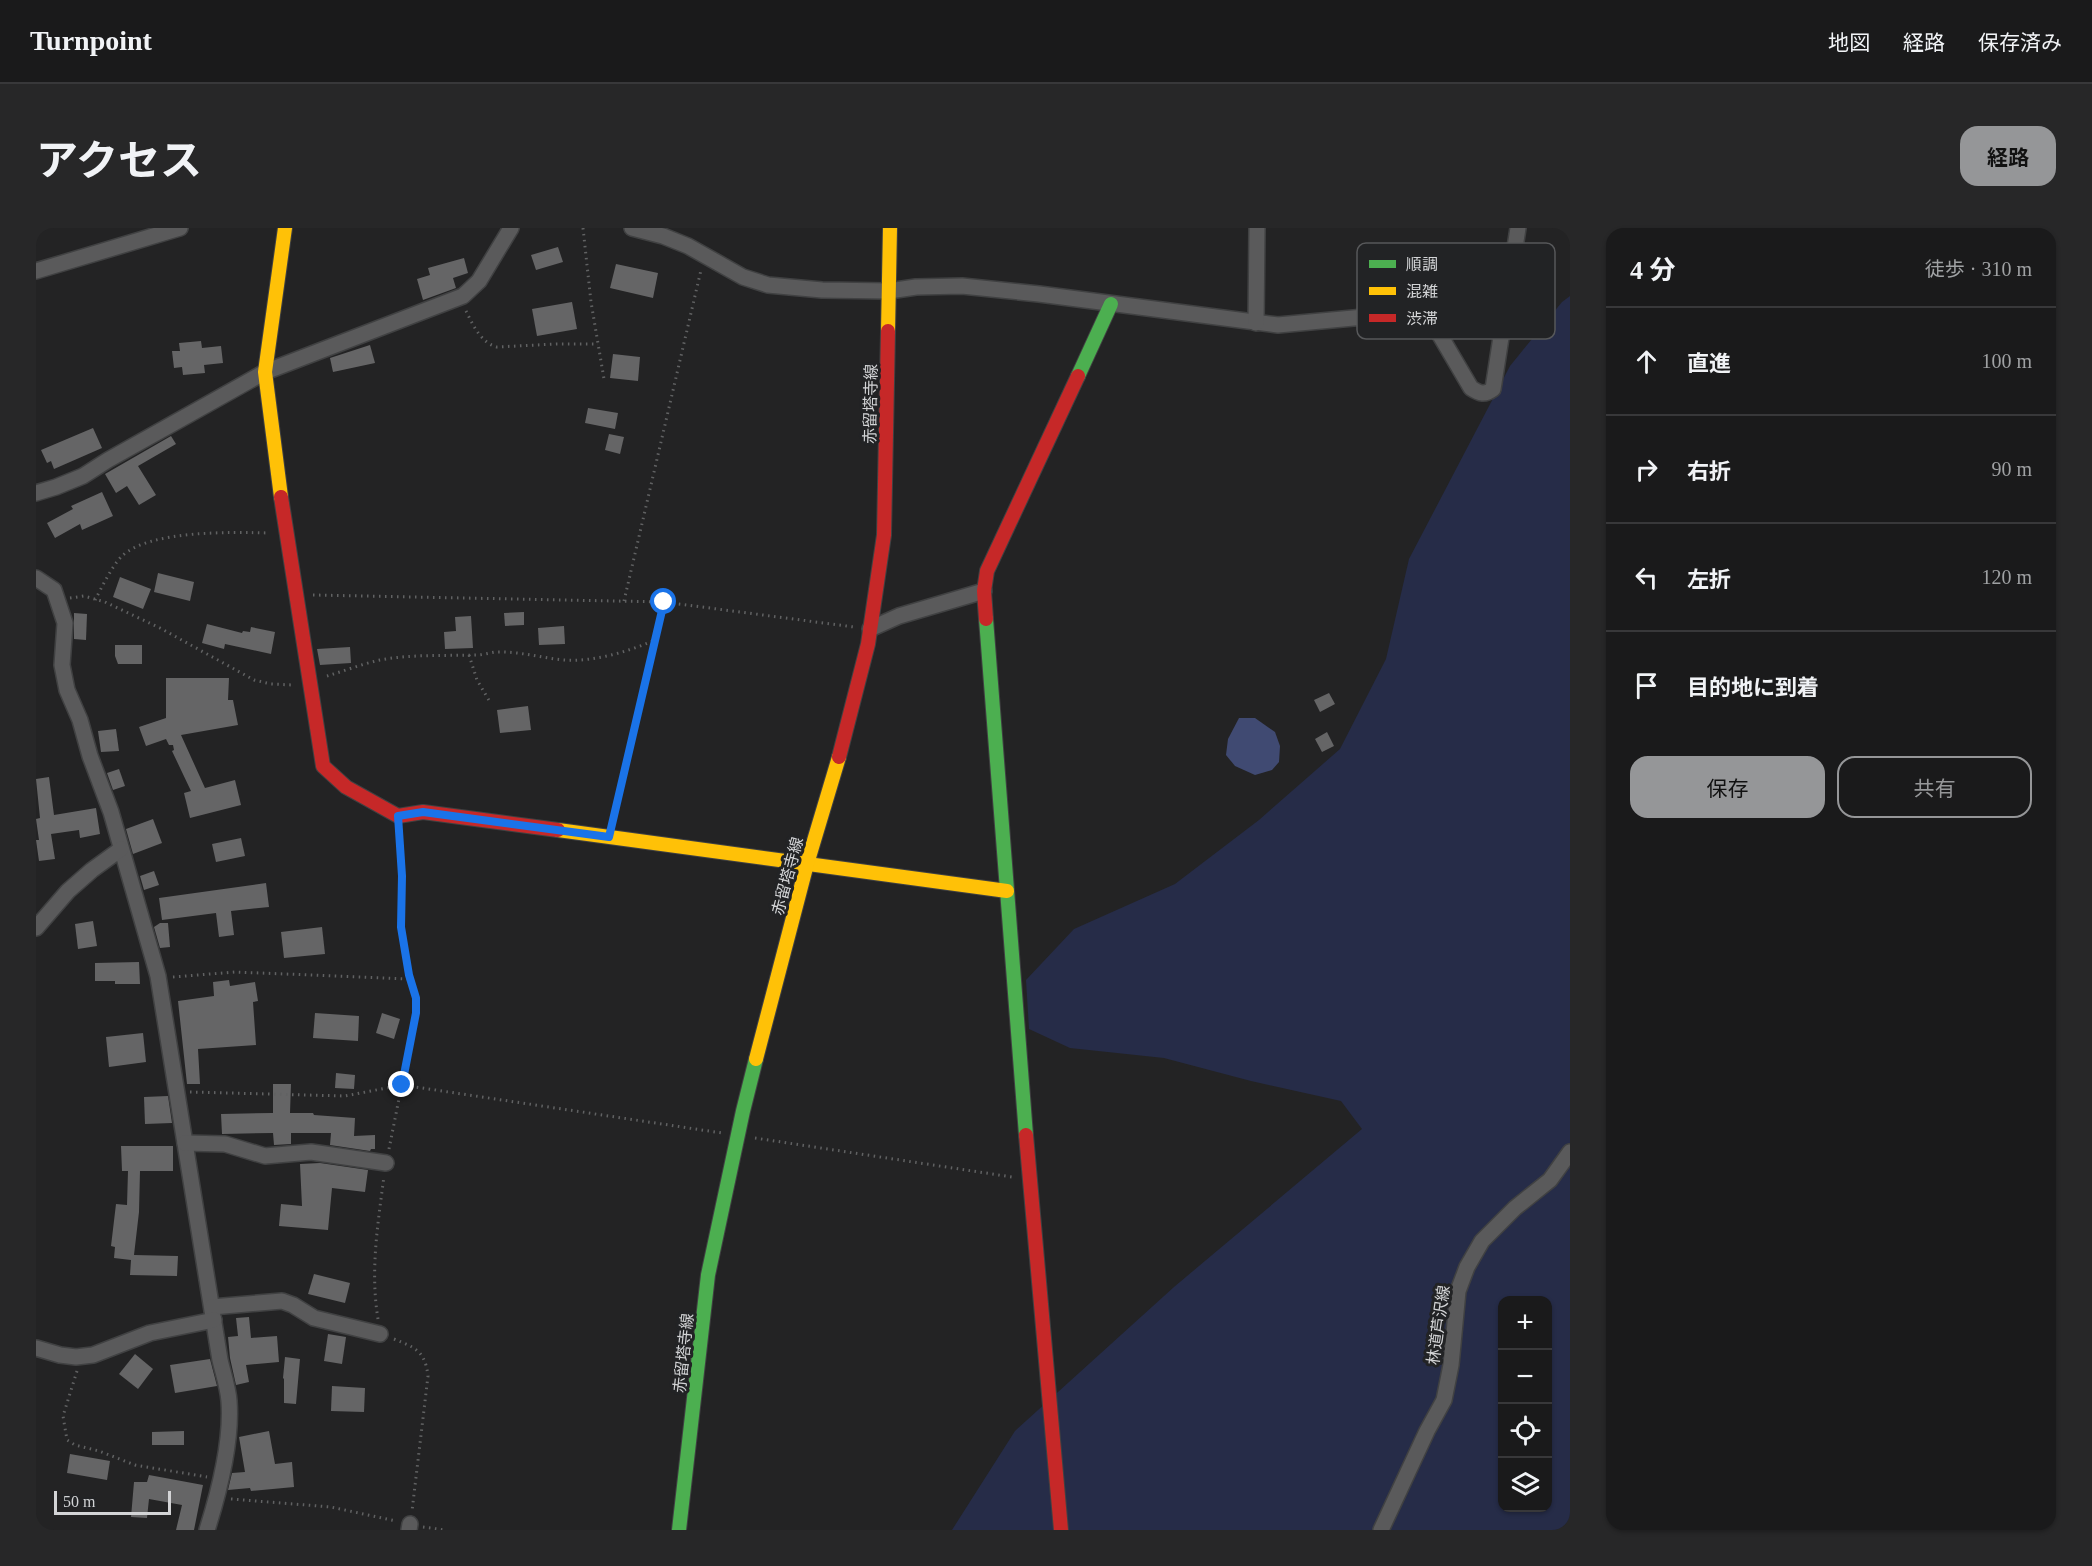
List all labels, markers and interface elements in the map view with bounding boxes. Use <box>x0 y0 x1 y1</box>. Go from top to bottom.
text: Turnpoint <box>30 25 152 56</box>
text: 地図 <box>1828 31 1870 55</box>
text: 経路 <box>1903 31 1945 55</box>
text: 保存済み <box>1978 31 2062 55</box>
button: 経路 <box>1960 126 2056 186</box>
text: アクセス <box>36 138 202 184</box>
legend <box>1357 243 1555 339</box>
text: 順調 <box>1406 256 1438 273</box>
text: 4 分 <box>1630 256 1676 285</box>
text: 徒歩 · 310 m <box>1925 258 2032 280</box>
text: 混雑 <box>1406 283 1438 300</box>
text: 渋滞 <box>1406 310 1438 327</box>
icon: ahead <box>1630 345 1663 378</box>
text: 100 m <box>1981 350 2032 372</box>
text: 直進 <box>1687 351 1731 376</box>
street label: 赤留塔寺線 <box>861 364 880 444</box>
icon: right <box>1630 453 1663 486</box>
text: 90 m <box>1991 458 2032 480</box>
text: 右折 <box>1687 459 1731 484</box>
icon: left <box>1630 561 1663 594</box>
text: 120 m <box>1981 566 2032 588</box>
text: 左折 <box>1687 567 1731 592</box>
route start <box>650 588 676 614</box>
icon: arrive <box>1630 669 1663 702</box>
text: 目的地に到着 <box>1687 675 1819 700</box>
button: 保存 <box>1630 756 1825 818</box>
button: 共有 <box>1837 756 2032 818</box>
street label: 赤留塔寺線 <box>769 835 806 917</box>
route end <box>388 1071 414 1097</box>
street label: 林道芦沢線 <box>1425 1284 1452 1366</box>
map controls <box>1498 1296 1552 1512</box>
button: + <box>1498 1296 1552 1350</box>
street label: 赤留塔寺線 <box>671 1312 696 1394</box>
button: − <box>1498 1350 1552 1404</box>
button: locate <box>1498 1404 1552 1458</box>
button: layers <box>1498 1458 1552 1512</box>
scale bar <box>54 1488 171 1516</box>
text: 50 m <box>63 1493 95 1510</box>

